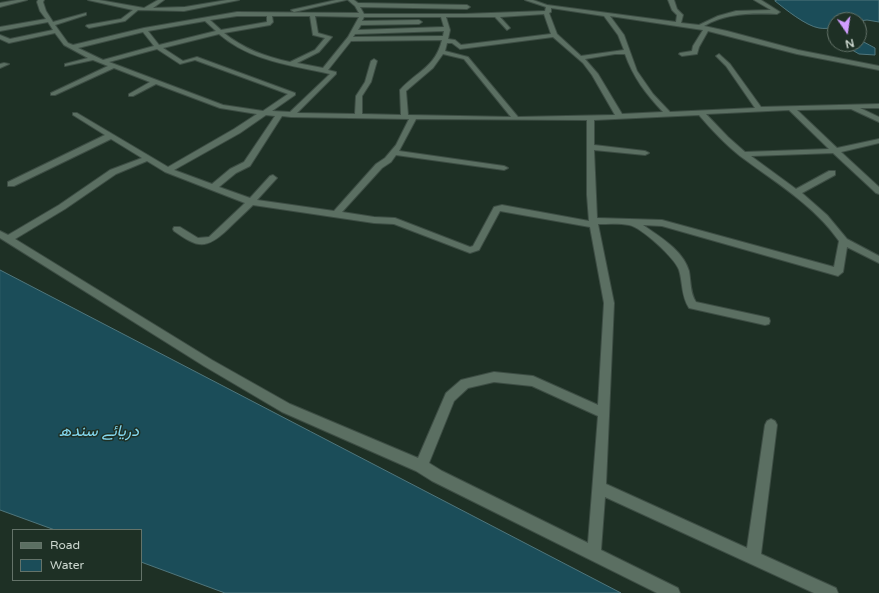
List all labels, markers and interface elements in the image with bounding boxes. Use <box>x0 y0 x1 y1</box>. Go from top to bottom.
north arrow <box>827 12 867 52</box>
text: N <box>844 36 855 51</box>
water label: دریائے سندھ <box>59 422 139 442</box>
legend <box>12 529 142 581</box>
text: Road <box>50 538 80 552</box>
text: Water <box>50 558 84 572</box>

